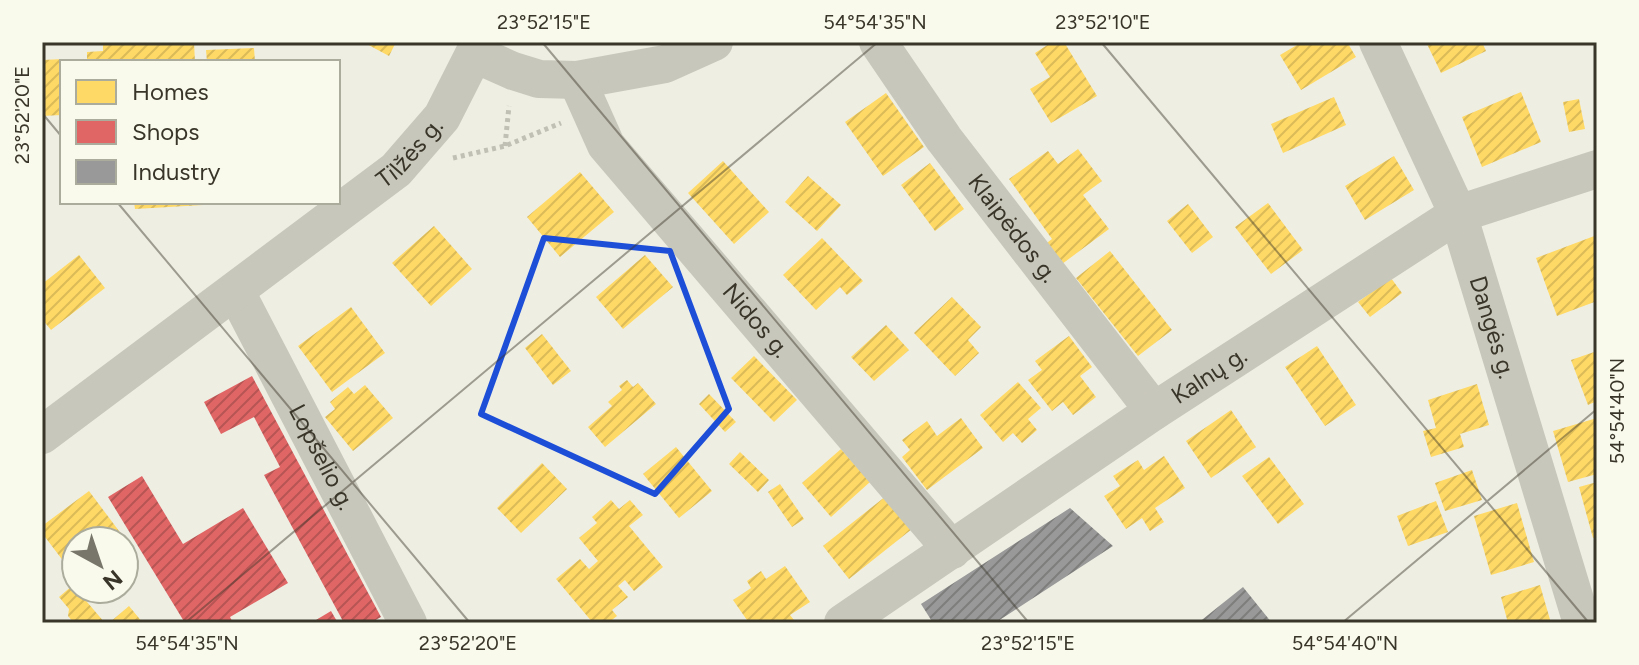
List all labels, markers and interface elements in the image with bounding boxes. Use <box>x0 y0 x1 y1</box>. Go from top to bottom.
text: 23°52'15"E <box>497 10 591 34</box>
text: 54°54'35"N <box>823 10 927 34</box>
text: 23°52'10"E <box>1055 10 1151 34</box>
legend <box>60 60 340 204</box>
text: 23°52'20"E <box>10 66 34 164</box>
text: Homes <box>132 77 209 106</box>
street label: Tilžės g. <box>370 112 449 194</box>
text: Shops <box>132 117 199 146</box>
text: Industry <box>132 157 221 186</box>
street label: Klaipėdos g. <box>962 168 1064 288</box>
street label: Dangės g. <box>1464 272 1522 382</box>
street label: Nidos g. <box>717 277 796 363</box>
street label: Kalnų g. <box>1166 340 1252 410</box>
text: 54°54'40"N <box>1605 358 1629 464</box>
street label: Lopšelio g. <box>283 399 362 514</box>
north arrow <box>60 525 140 605</box>
text: N <box>97 564 128 596</box>
text: 54°54'35"N <box>135 631 239 655</box>
text: 23°52'20"E <box>419 631 517 655</box>
text: 23°52'15"E <box>981 631 1075 655</box>
text: 54°54'40"N <box>1292 631 1398 655</box>

